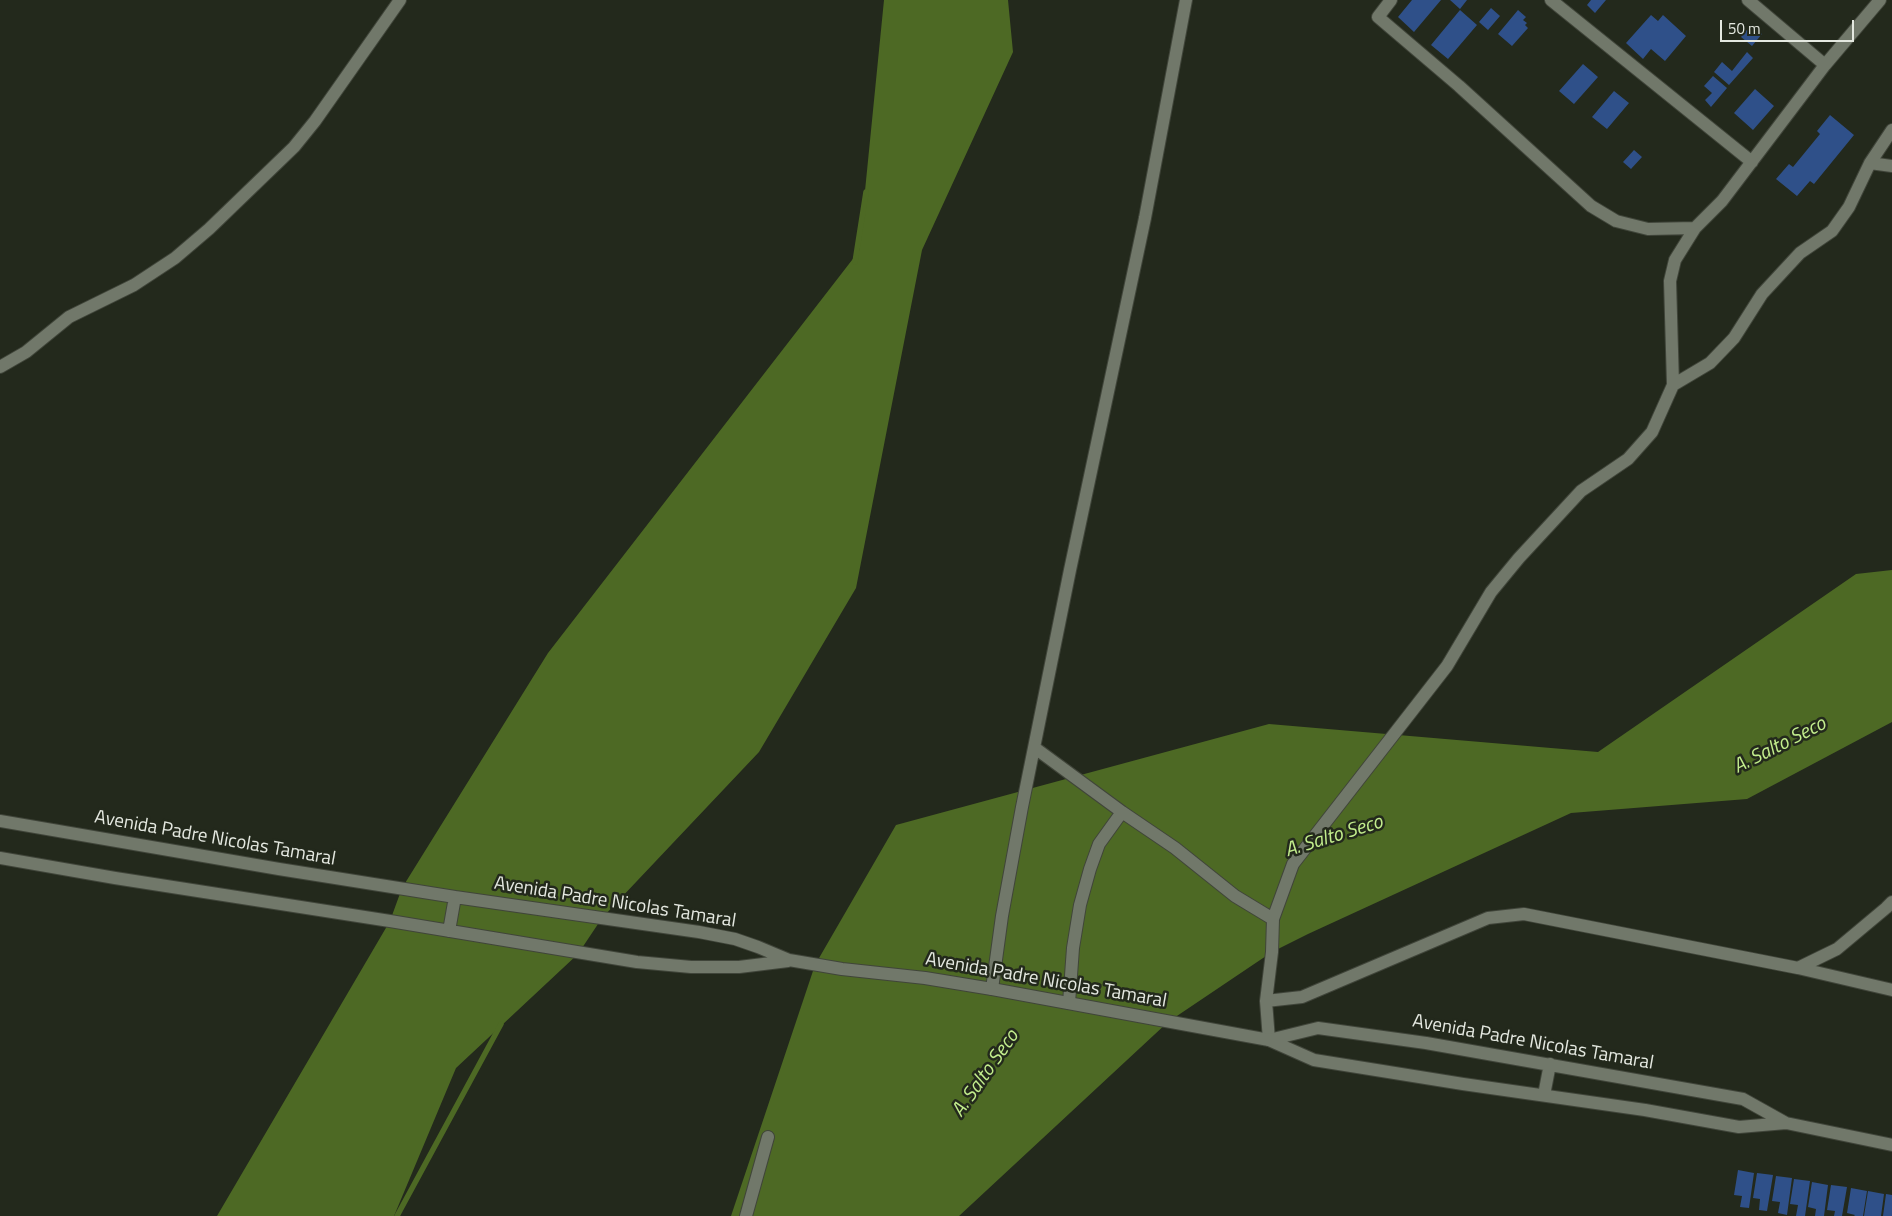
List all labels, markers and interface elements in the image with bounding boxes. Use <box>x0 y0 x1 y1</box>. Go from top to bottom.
scale bar <box>1722 10 1856 42</box>
text: 50 m <box>1728 17 1761 40</box>
water label: A. Salto Seco <box>1730 712 1830 780</box>
street label: Avenida Padre Nicolas Tamaral <box>93 807 337 871</box>
water label: A. Salto Seco <box>1282 811 1386 863</box>
street label: Avenida Padre Nicolas Tamaral <box>493 873 737 933</box>
street label: Avenida Padre Nicolas Tamaral <box>924 949 1168 1013</box>
street label: Avenida Padre Nicolas Tamaral <box>1411 1011 1655 1075</box>
water label: A. Salto Seco <box>947 1026 1025 1122</box>

